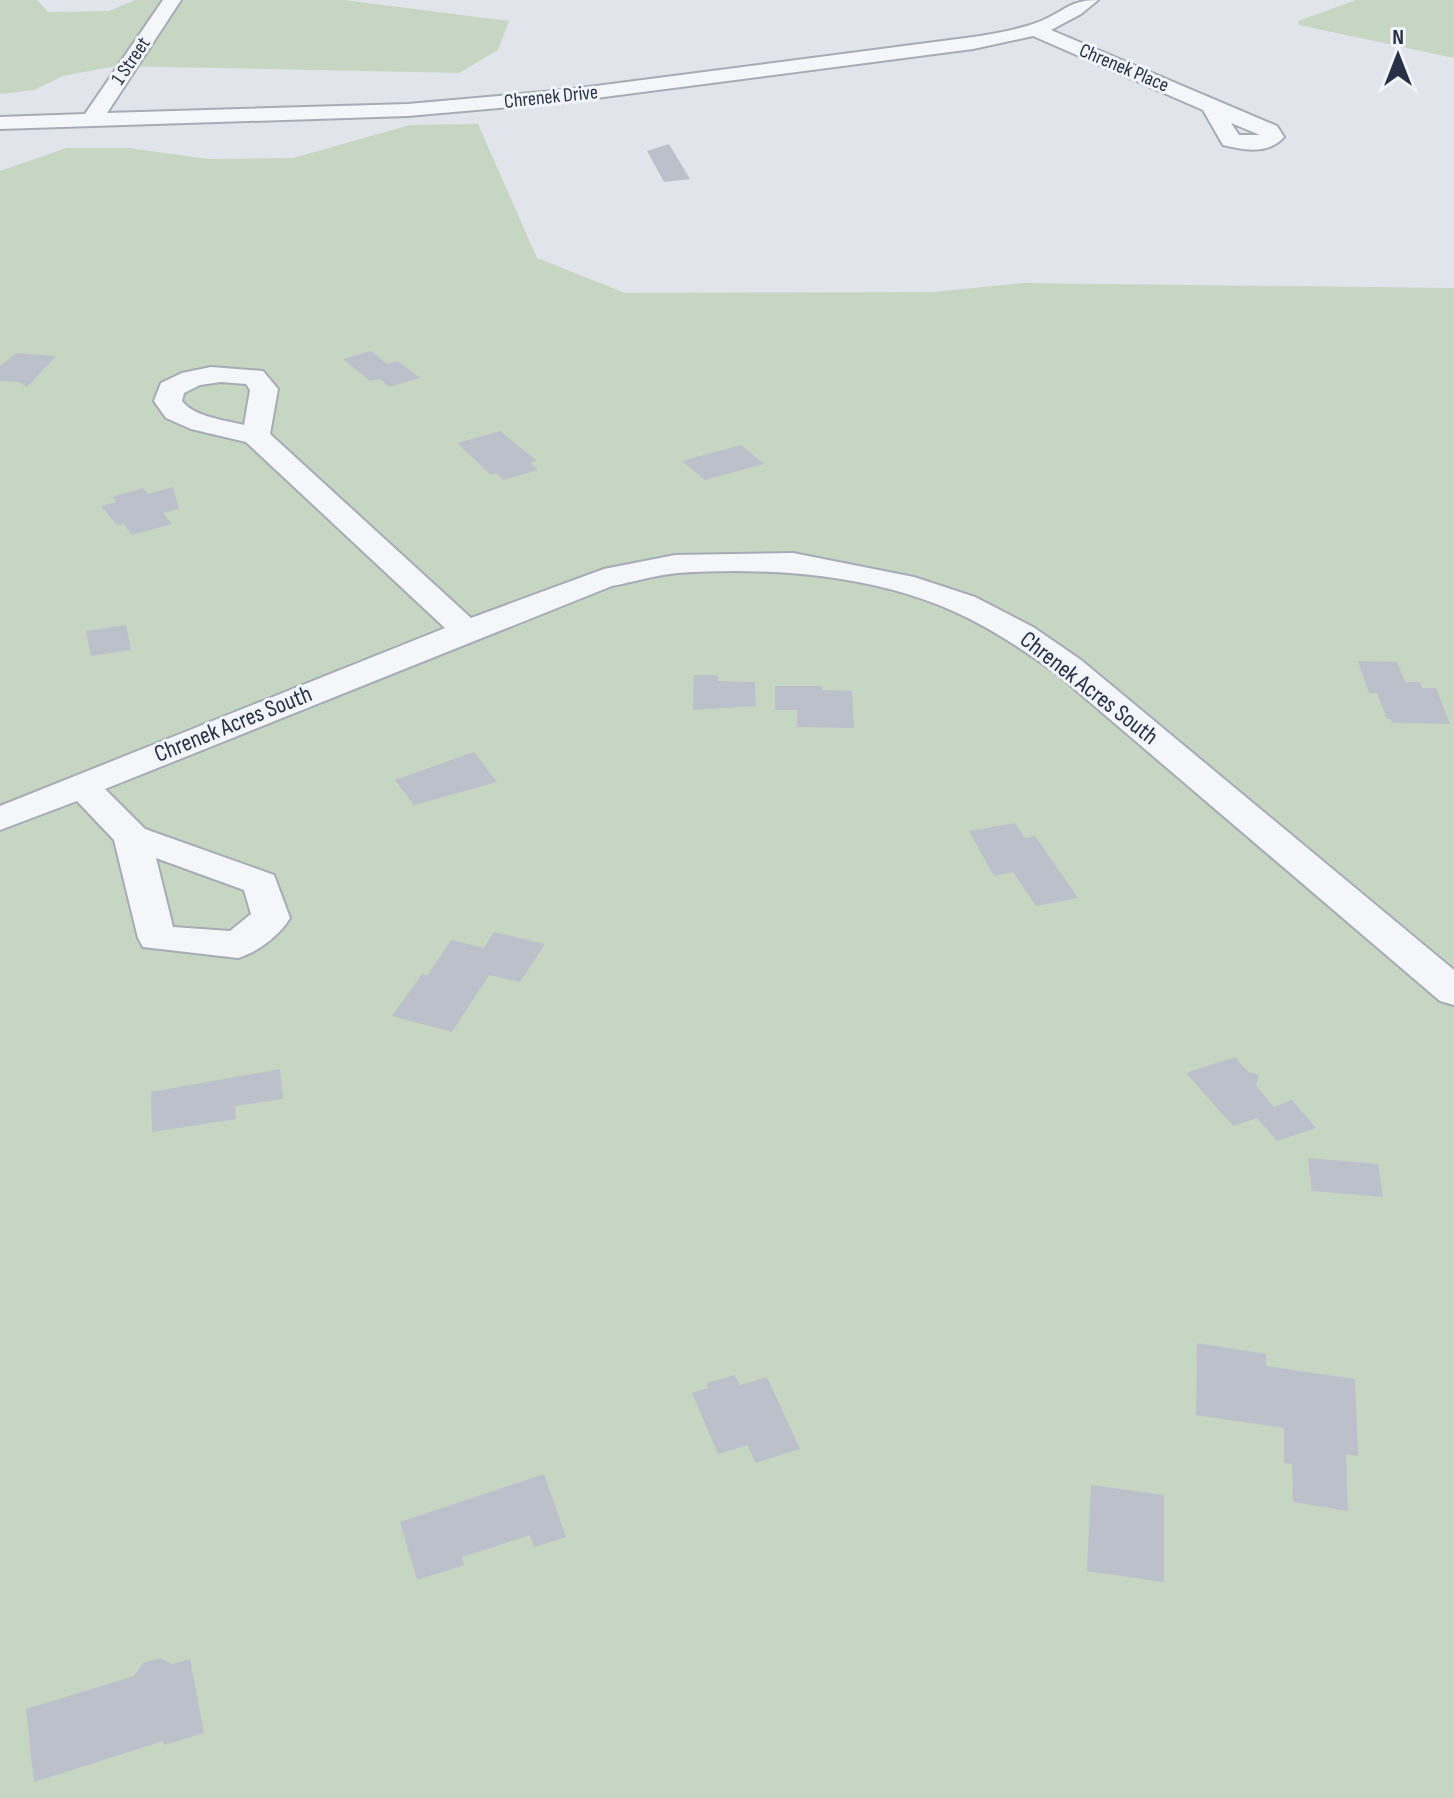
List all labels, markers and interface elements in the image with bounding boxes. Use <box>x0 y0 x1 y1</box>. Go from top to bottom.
north arrow <box>1358 16 1438 96</box>
text: N <box>1392 24 1404 51</box>
street label: 1 Street <box>106 33 156 89</box>
street label: Chrenek Place <box>1076 38 1172 98</box>
street label: Chrenek Drive <box>503 80 599 114</box>
street label: Chrenek Acres South <box>1014 625 1164 751</box>
street label: Chrenek Acres South <box>150 679 316 769</box>

